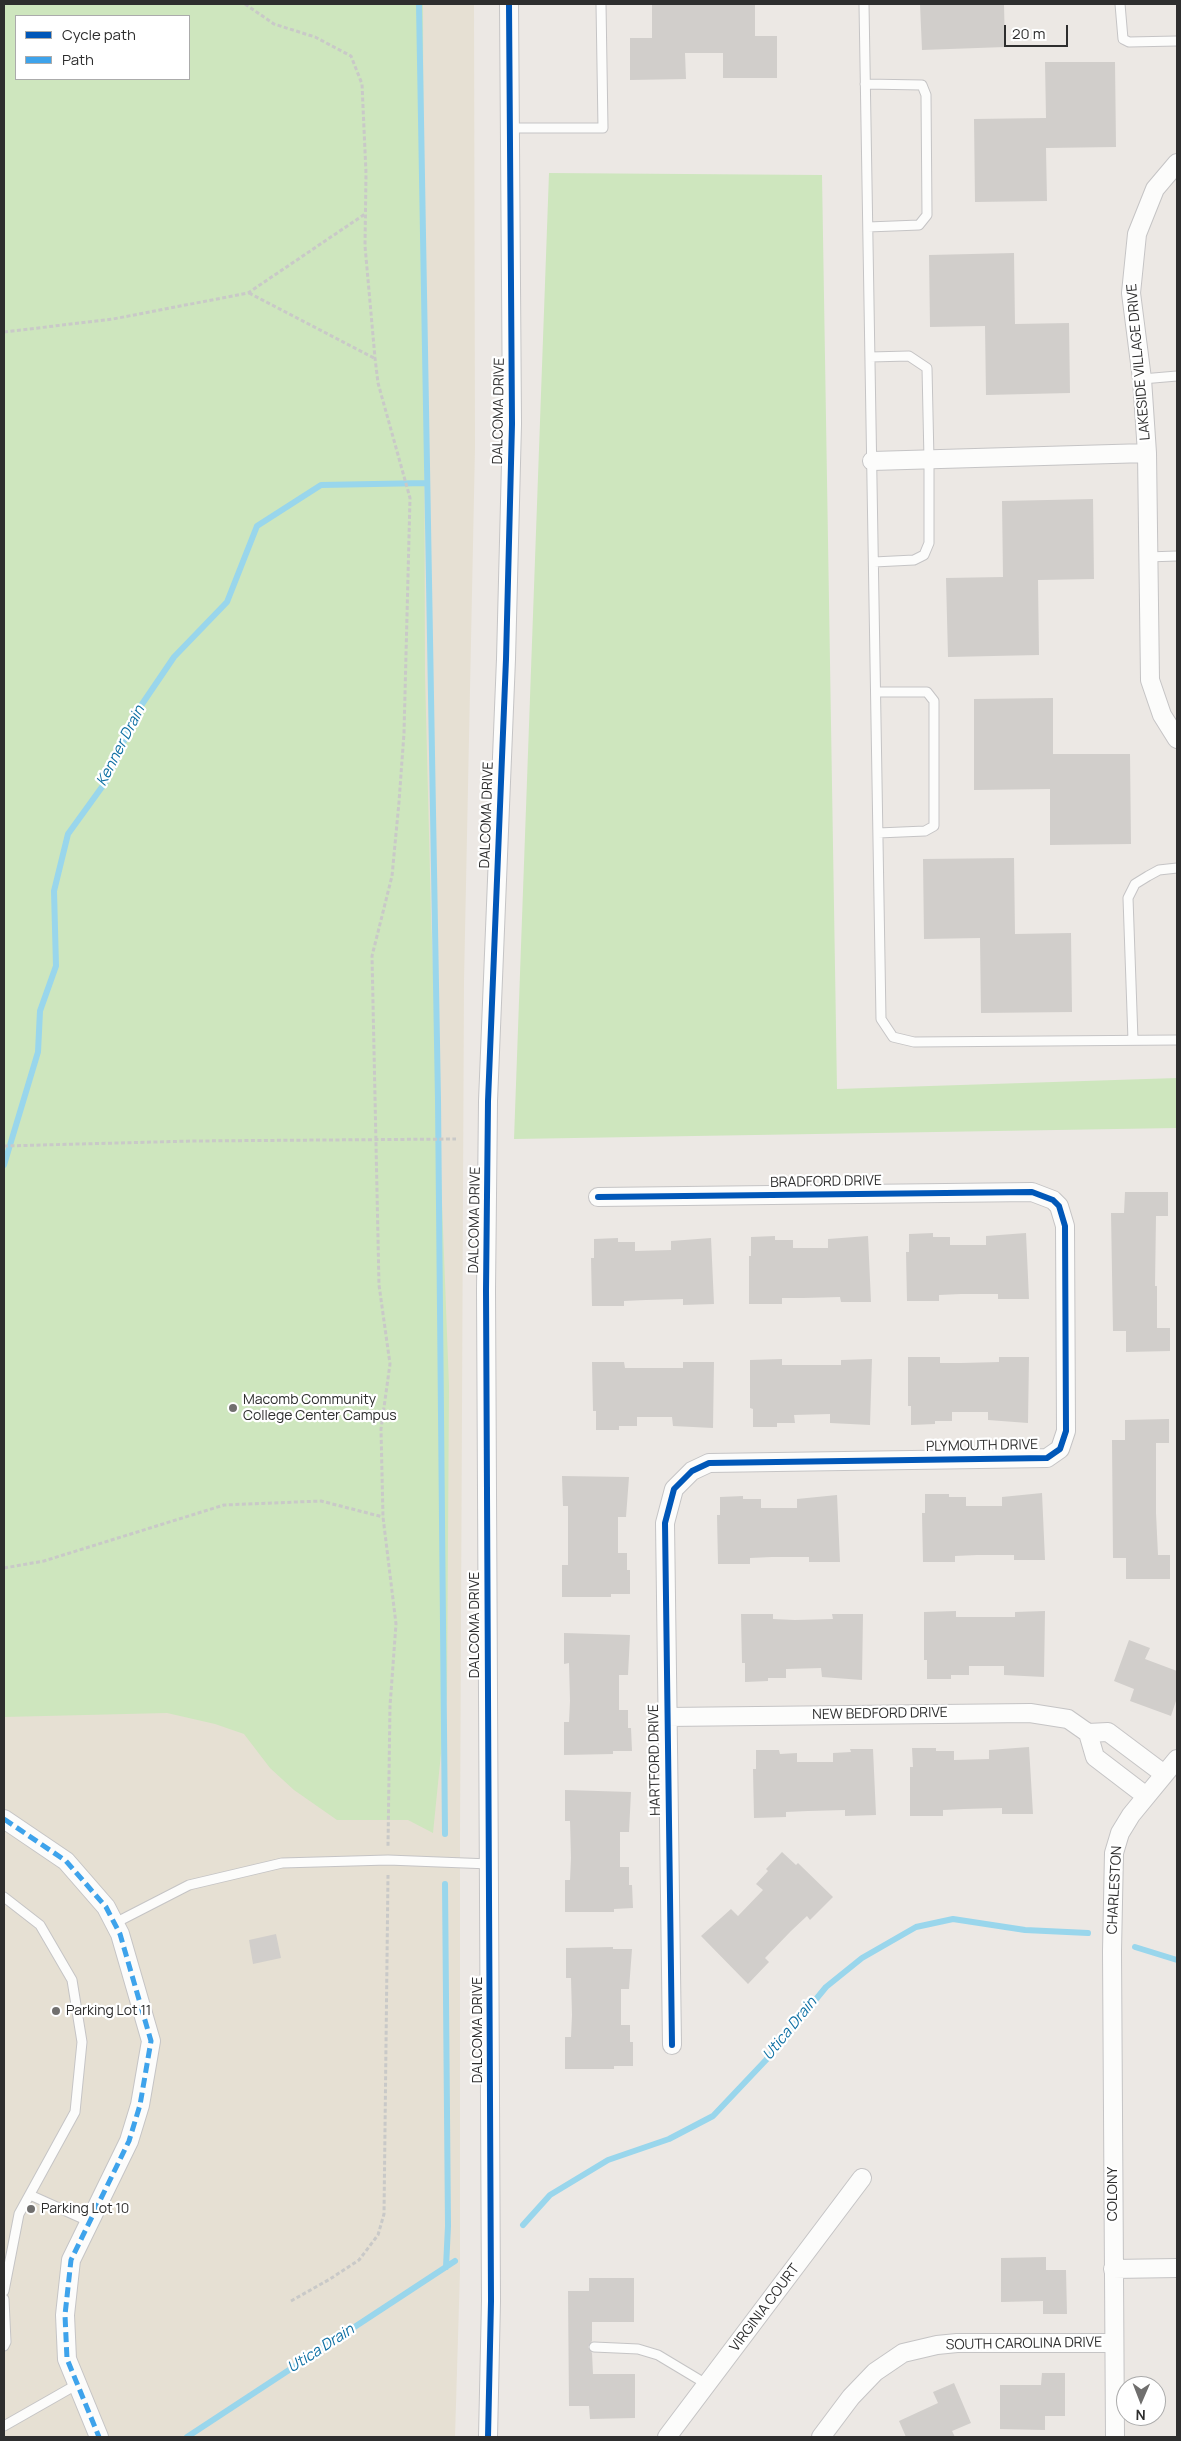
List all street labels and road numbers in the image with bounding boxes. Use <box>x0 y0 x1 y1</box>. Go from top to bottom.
street label: LAKESIDE VILLAGE DRIVE <box>1124 283 1154 441</box>
street label: DALCOMA DRIVE <box>490 358 508 464</box>
street label: DALCOMA DRIVE <box>477 761 497 869</box>
street label: DALCOMA DRIVE <box>466 1167 484 1273</box>
street label: BRADFORD DRIVE <box>770 1173 882 1191</box>
street label: PLYMOUTH DRIVE <box>926 1437 1038 1455</box>
street label: DALCOMA DRIVE <box>467 1572 483 1678</box>
street label: HARTFORD DRIVE <box>646 1704 664 1816</box>
street label: NEW BEDFORD DRIVE <box>812 1704 948 1724</box>
street label: CHARLESTON <box>1104 1845 1126 1935</box>
street label: DALCOMA DRIVE <box>470 1977 486 2083</box>
street label: COLONY <box>1105 2167 1121 2221</box>
street label: VIRGINIA COURT <box>727 2261 803 2355</box>
street label: SOUTH CAROLINA DRIVE <box>946 2334 1102 2354</box>

